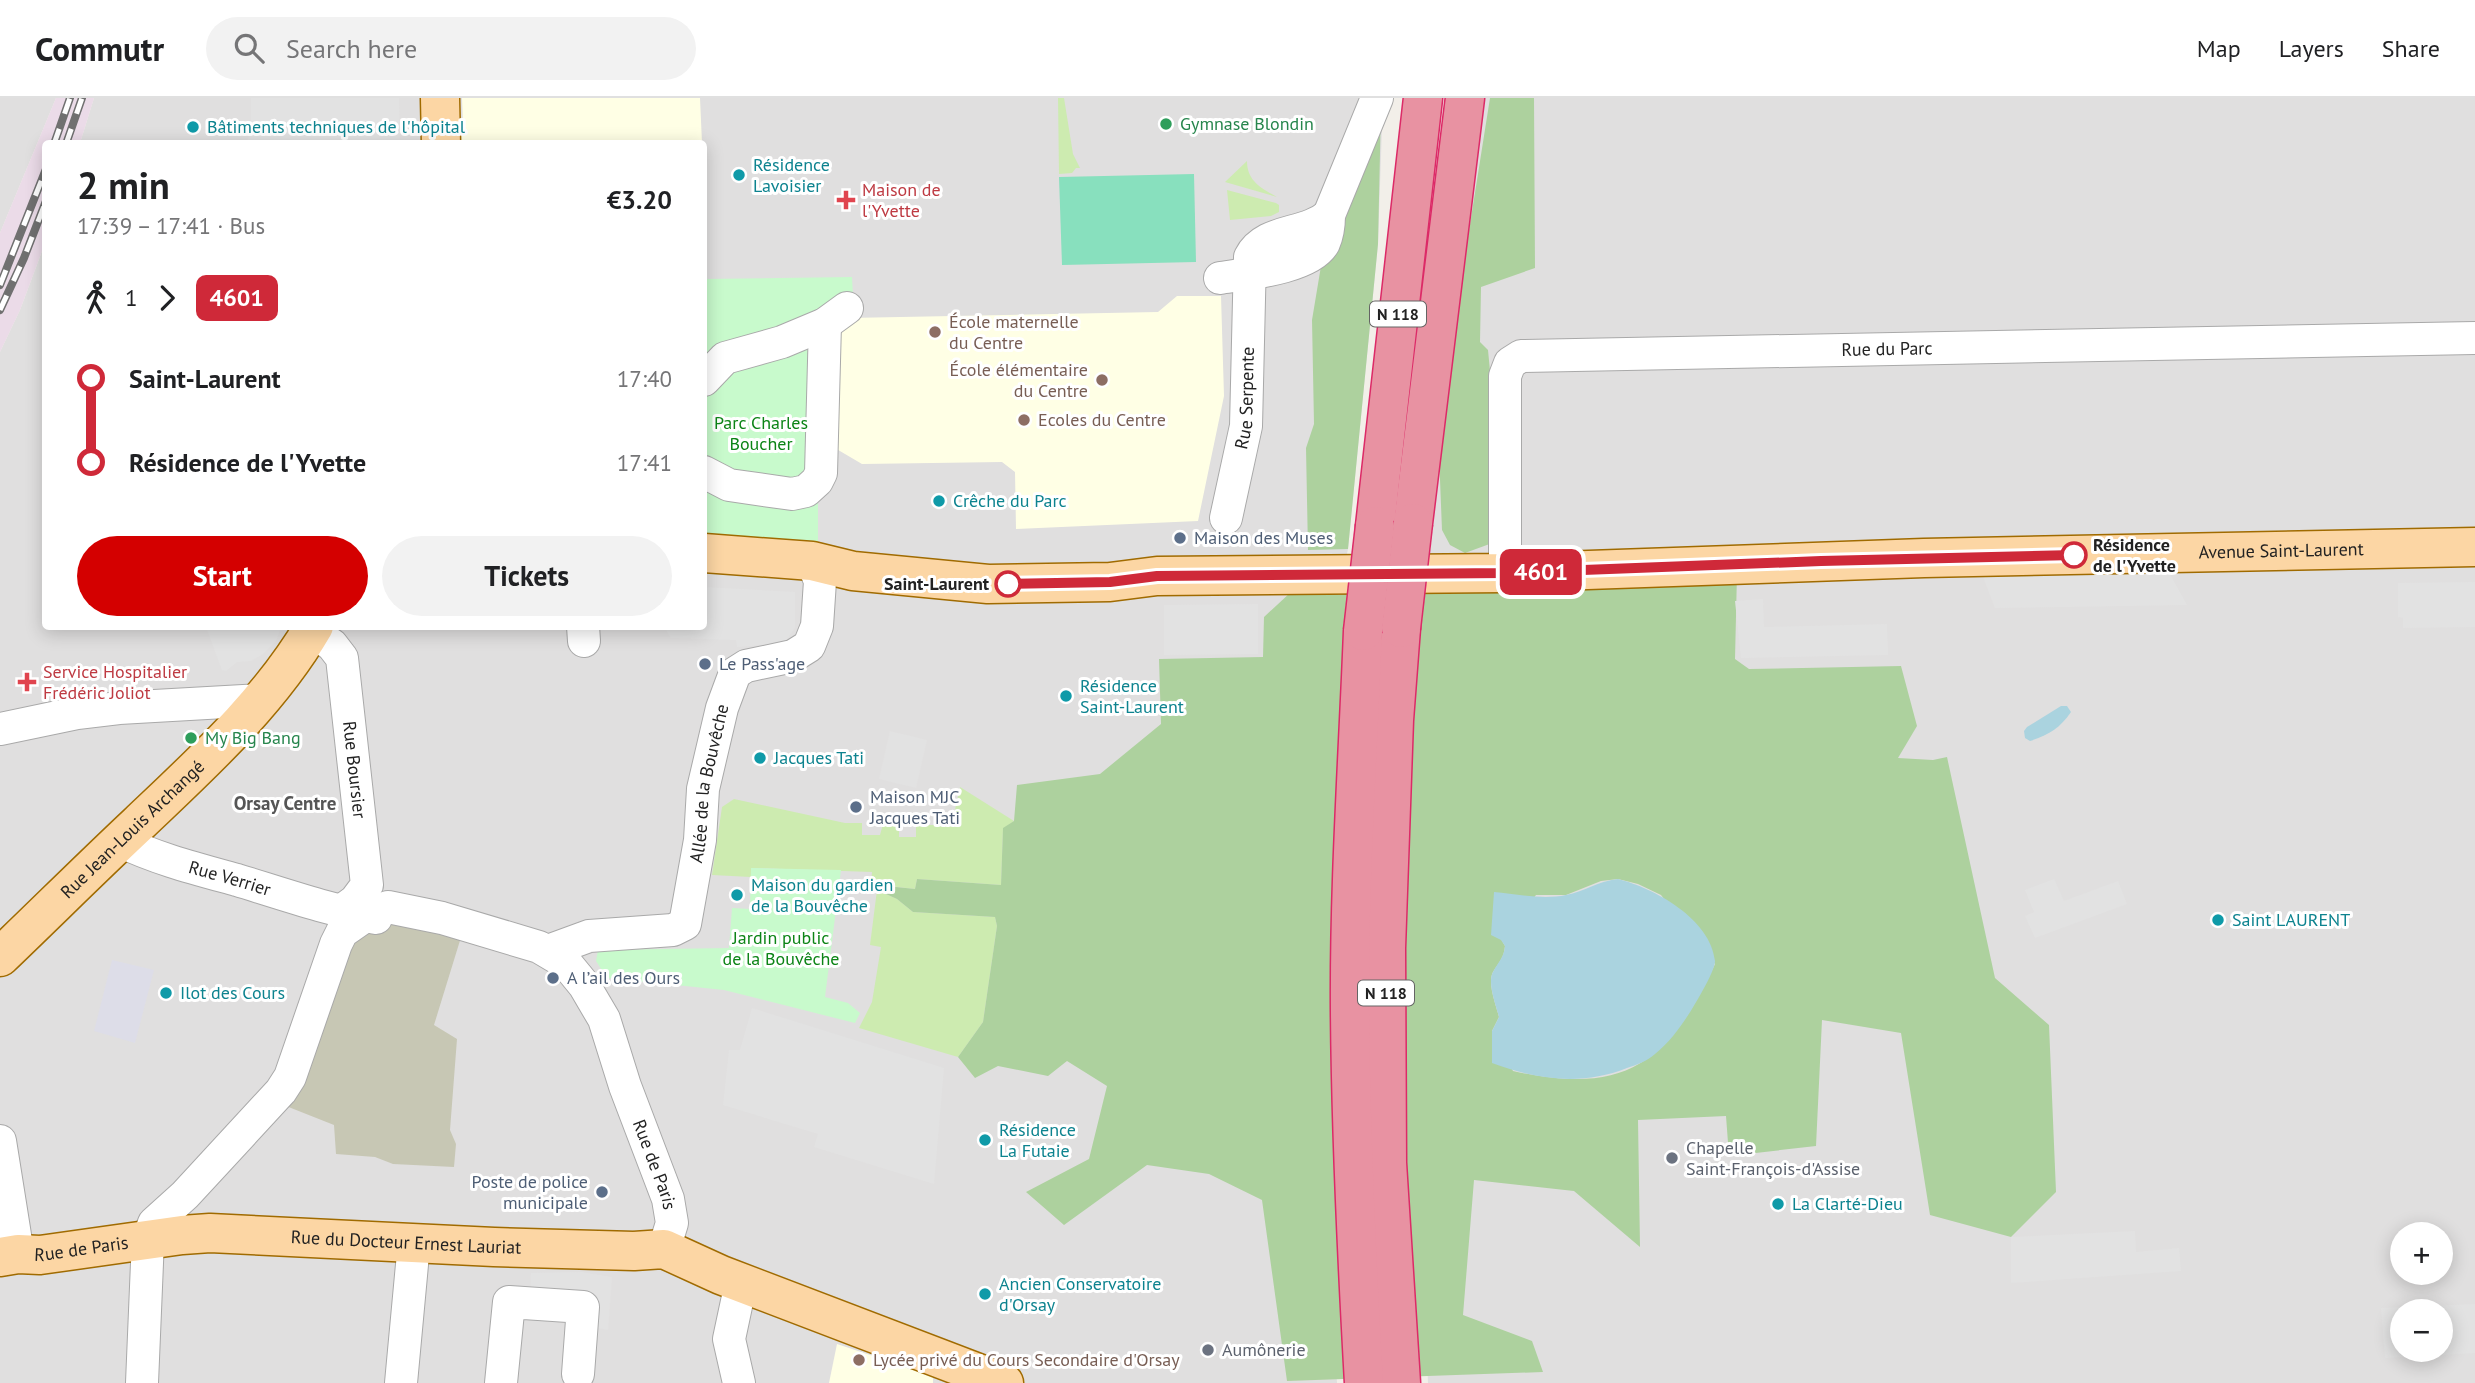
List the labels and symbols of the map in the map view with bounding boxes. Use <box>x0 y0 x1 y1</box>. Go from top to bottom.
place label: Gymnase Blondin <box>1180 112 1314 135</box>
place label: Bâtiments techniques de l'hôpital <box>207 115 466 138</box>
marker: Gymnase Blondin <box>1158 116 1174 132</box>
marker: Bâtiments techniques de l'hôpital <box>185 119 201 135</box>
place label: Résidence Lavoisier <box>753 153 830 197</box>
marker: Résidence Lavoisier <box>731 167 747 183</box>
place label: Maison de l'Yvette <box>862 178 941 222</box>
marker: Maison de l'Yvette <box>836 190 856 210</box>
road number: N 118 <box>1370 302 1426 327</box>
place label: École maternelle du Centre <box>949 310 1079 354</box>
marker: École maternelle du Centre <box>927 324 943 340</box>
street label: Rue du Parc <box>1841 336 1933 361</box>
street label: Rue Serpente <box>1229 346 1259 451</box>
place label: École élémentaire du Centre <box>950 358 1088 402</box>
marker: École élémentaire du Centre <box>1094 372 1110 388</box>
place label: Ecoles du Centre <box>1038 408 1166 431</box>
park label: Parc Charles Boucher <box>714 411 808 455</box>
marker: Ecoles du Centre <box>1016 412 1032 428</box>
place label: Crêche du Parc <box>953 489 1067 512</box>
marker: Crêche du Parc <box>931 493 947 509</box>
place label: Maison des Muses <box>1194 526 1333 549</box>
marker: Maison des Muses <box>1172 530 1188 546</box>
place label: Résidence de l'Yvette <box>2093 533 2176 577</box>
street label: Avenue Saint-Laurent <box>2198 537 2364 564</box>
marker: Résidence de l'Yvette <box>2061 542 2087 568</box>
line badge: 4601 <box>1492 549 1590 595</box>
marker: Saint-Laurent <box>995 571 1021 597</box>
place label: Saint-Laurent <box>884 572 990 595</box>
place label: Le Pass'age <box>719 652 805 675</box>
marker: Le Pass'age <box>697 656 713 672</box>
place label: Service Hospitalier Frédéric Joliot <box>43 660 187 704</box>
marker: Service Hospitalier Frédéric Joliot <box>17 672 37 692</box>
place label: Résidence Saint-Laurent <box>1080 674 1184 718</box>
marker: Résidence Saint-Laurent <box>1058 688 1074 704</box>
street label: Allée de la Bouvêche <box>684 702 734 865</box>
street label: Rue Boursier <box>338 720 372 820</box>
place label: My Big Bang <box>205 726 301 749</box>
marker: My Big Bang <box>183 730 199 746</box>
place label: Jacques Tati <box>773 746 864 769</box>
marker: Jacques Tati <box>752 750 768 766</box>
street label: Rue Jean-Louis Archangé <box>55 755 209 903</box>
place label: Maison MJC Jacques Tati <box>869 785 960 829</box>
district label: Orsay Centre <box>234 791 336 815</box>
marker: Maison MJC Jacques Tati <box>848 799 864 815</box>
street label: Rue Verrier <box>186 855 274 901</box>
place label: Maison du gardien de la Bouvêche <box>751 873 893 917</box>
marker: Maison du gardien de la Bouvêche <box>729 887 745 903</box>
place label: Saint LAURENT <box>2232 908 2350 931</box>
marker: Saint LAURENT <box>2210 912 2226 928</box>
park label: Jardin public de la Bouvêche <box>722 926 840 970</box>
place label: A l’ail des Ours <box>567 966 680 989</box>
marker: A l’ail des Ours <box>545 970 561 986</box>
road number: N 118 <box>1358 980 1414 1006</box>
place label: Ilot des Cours <box>180 981 285 1004</box>
marker: Ilot des Cours <box>158 985 174 1001</box>
street label: Rue de Paris <box>628 1116 682 1211</box>
place label: Résidence La Futaie <box>999 1118 1076 1162</box>
marker: Résidence La Futaie <box>977 1132 993 1148</box>
place label: Chapelle Saint-François-d'Assise <box>1686 1136 1860 1180</box>
marker: Chapelle Saint-François-d'Assise <box>1664 1150 1680 1166</box>
place label: Poste de police municipale <box>472 1170 588 1214</box>
marker: Poste de police municipale <box>594 1184 610 1200</box>
place label: La Clarté-Dieu <box>1792 1192 1903 1215</box>
marker: La Clarté-Dieu <box>1770 1196 1786 1212</box>
street label: Rue du Docteur Ernest Lauriat <box>290 1225 522 1259</box>
street label: Rue de Paris <box>34 1231 130 1266</box>
place label: Ancien Conservatoire d'Orsay <box>999 1272 1161 1316</box>
marker: Ancien Conservatoire d'Orsay <box>977 1286 993 1302</box>
place label: Aumônerie <box>1222 1338 1306 1361</box>
marker: Aumônerie <box>1200 1342 1216 1358</box>
place label: Lycée privé du Cours Secondaire d'Orsay <box>873 1348 1180 1371</box>
marker: Lycée privé du Cours Secondaire d'Orsay <box>851 1352 867 1368</box>

